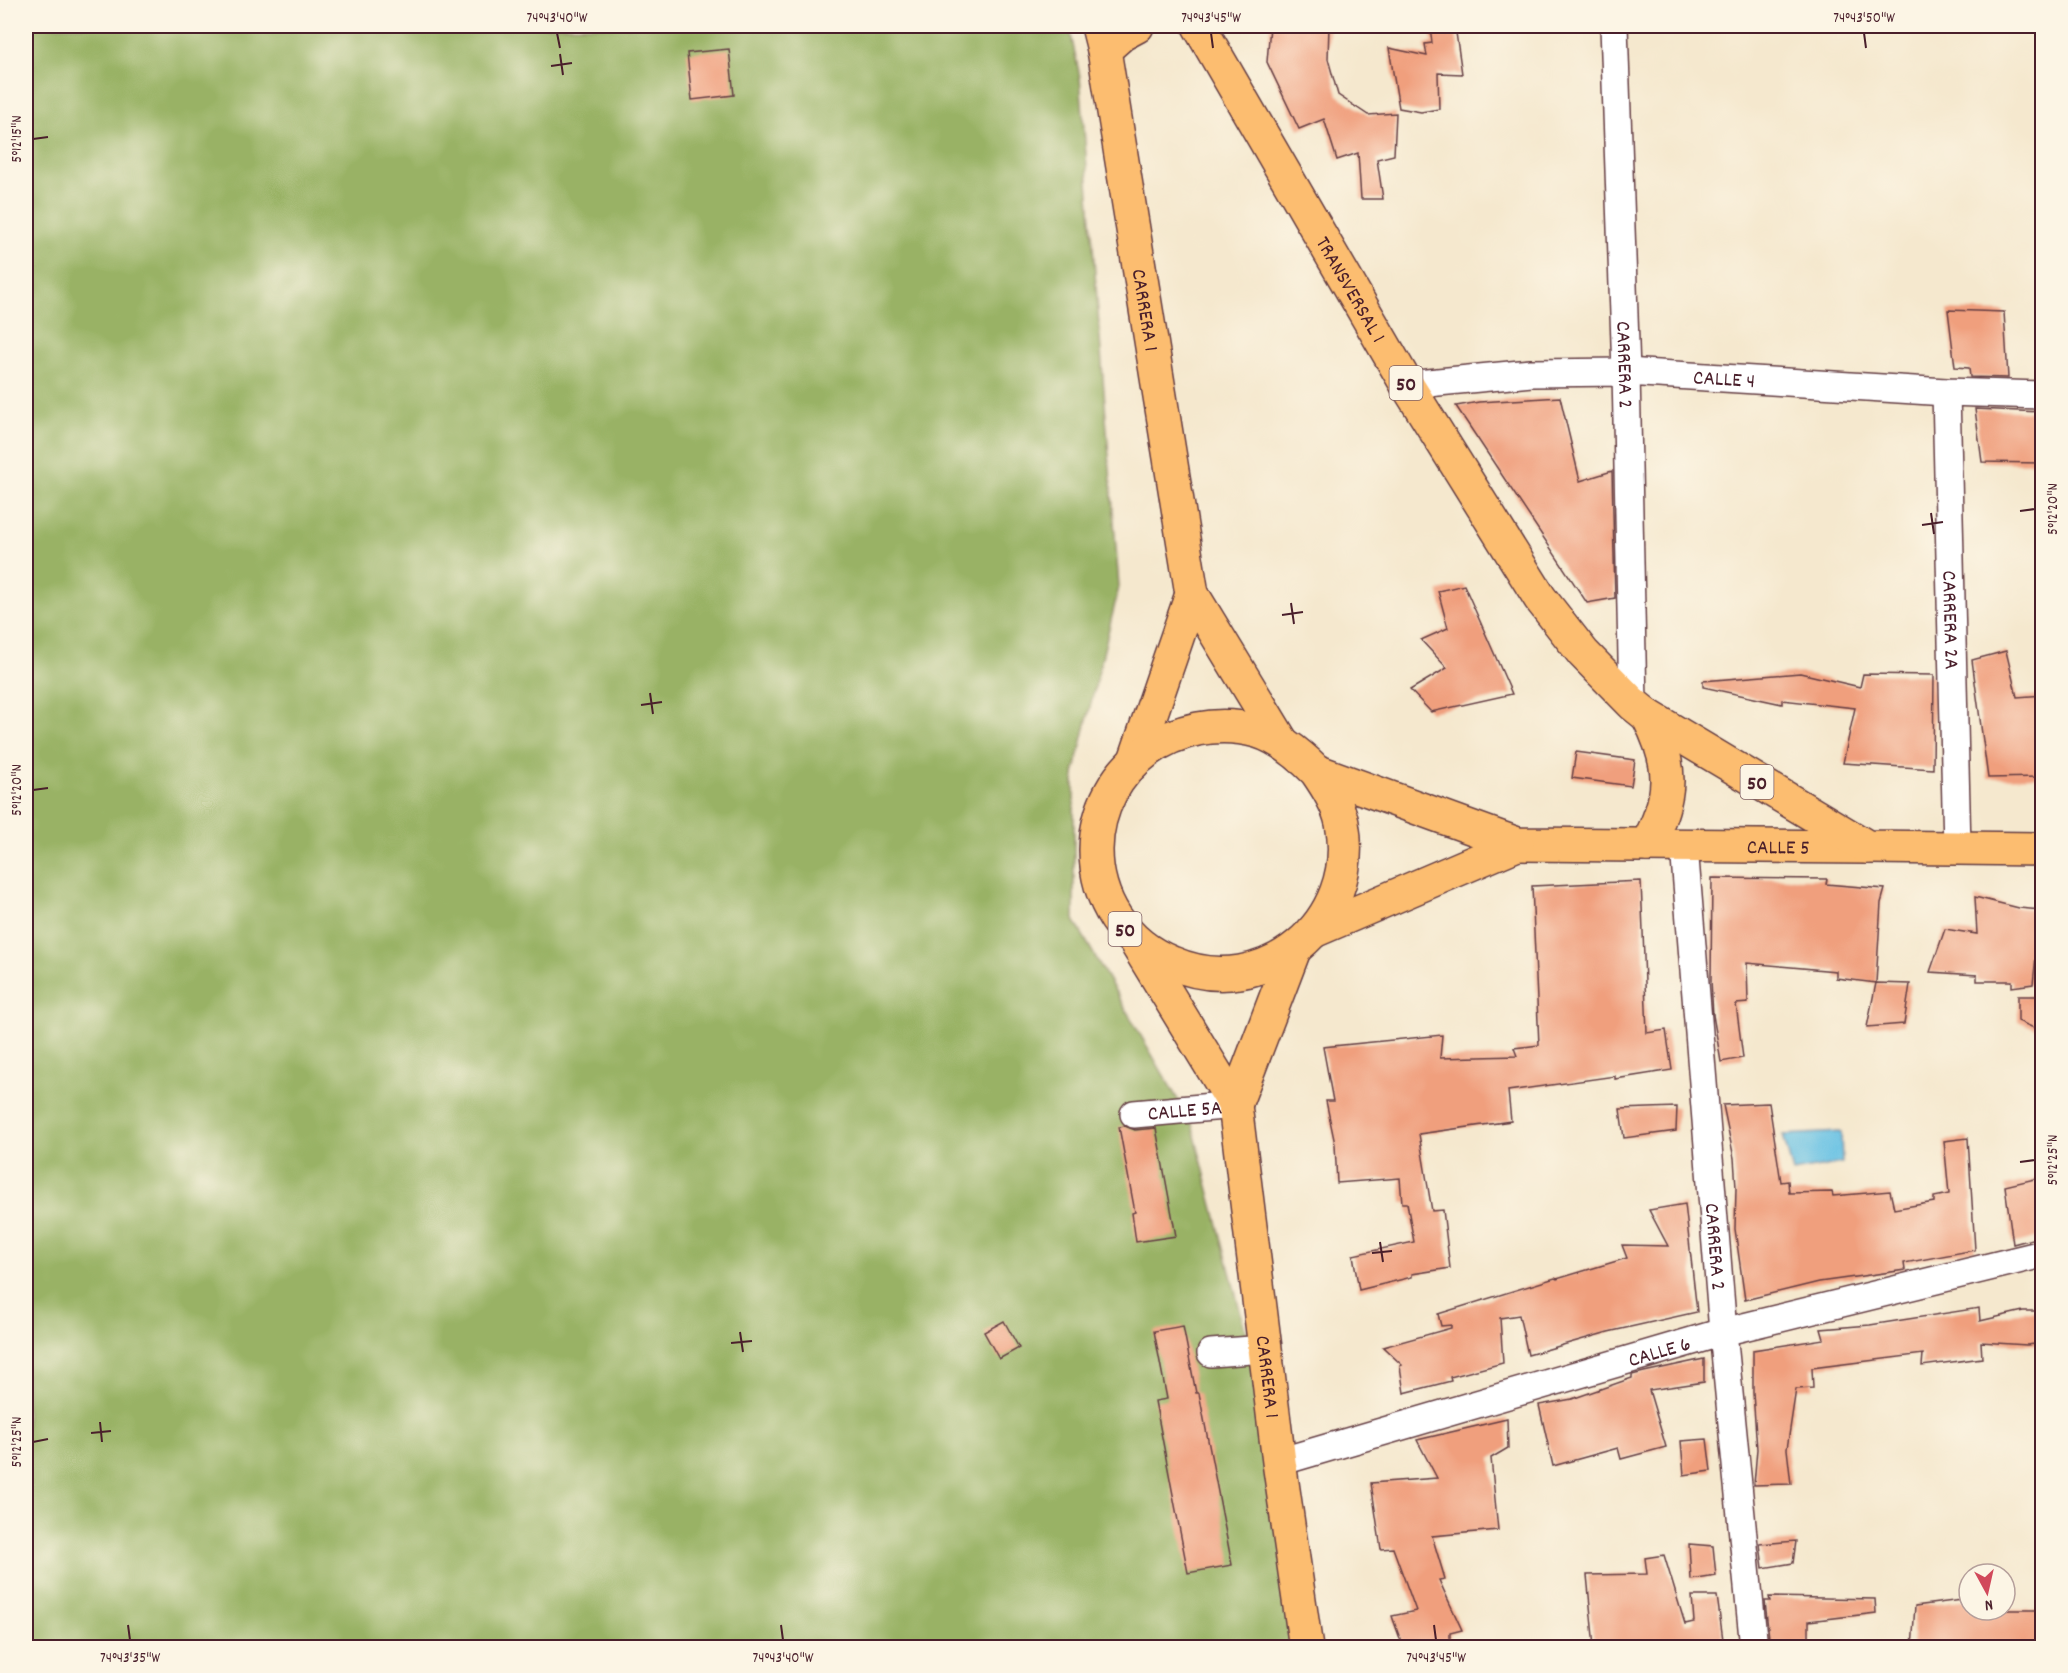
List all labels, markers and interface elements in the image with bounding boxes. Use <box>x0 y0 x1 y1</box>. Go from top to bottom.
text: 74°43'40"W <box>527 8 588 30</box>
text: 74°43'45"W <box>1181 8 1241 30</box>
text: 74°43'50"W <box>1833 8 1895 30</box>
text: 5°12'15"N <box>7 115 29 163</box>
street label: TRANSVERSAL 1 <box>1306 232 1391 349</box>
street label: CARRERA 1 <box>1122 267 1165 354</box>
street label: CARRERA 2 <box>1606 321 1639 409</box>
street label: CALLE 4 <box>1692 364 1756 398</box>
road number: 50 <box>1390 366 1422 400</box>
text: 5°12'20"N <box>2043 483 2065 535</box>
street label: CARRERA 2A <box>1932 570 1965 670</box>
text: 5°12'20"N <box>7 764 29 816</box>
road number: 50 <box>1740 765 1774 799</box>
street label: CALLE 5 <box>1747 834 1810 865</box>
road number: 50 <box>1108 912 1142 946</box>
street label: CALLE 5A <box>1147 1094 1224 1131</box>
text: 5°12'25"N <box>2043 1135 2065 1185</box>
street label: CARRERA 2 <box>1695 1202 1732 1292</box>
street label: CALLE 6 <box>1625 1330 1695 1377</box>
street label: CARRERA 1 <box>1246 1334 1285 1420</box>
text: 5°12'25"N <box>7 1417 29 1467</box>
north arrow <box>1957 1562 2017 1622</box>
text: N <box>1983 1592 1994 1616</box>
text: 74°43'35"W <box>100 1648 160 1670</box>
text: 74°43'40"W <box>753 1648 814 1670</box>
text: 74°43'45"W <box>1406 1648 1466 1670</box>

